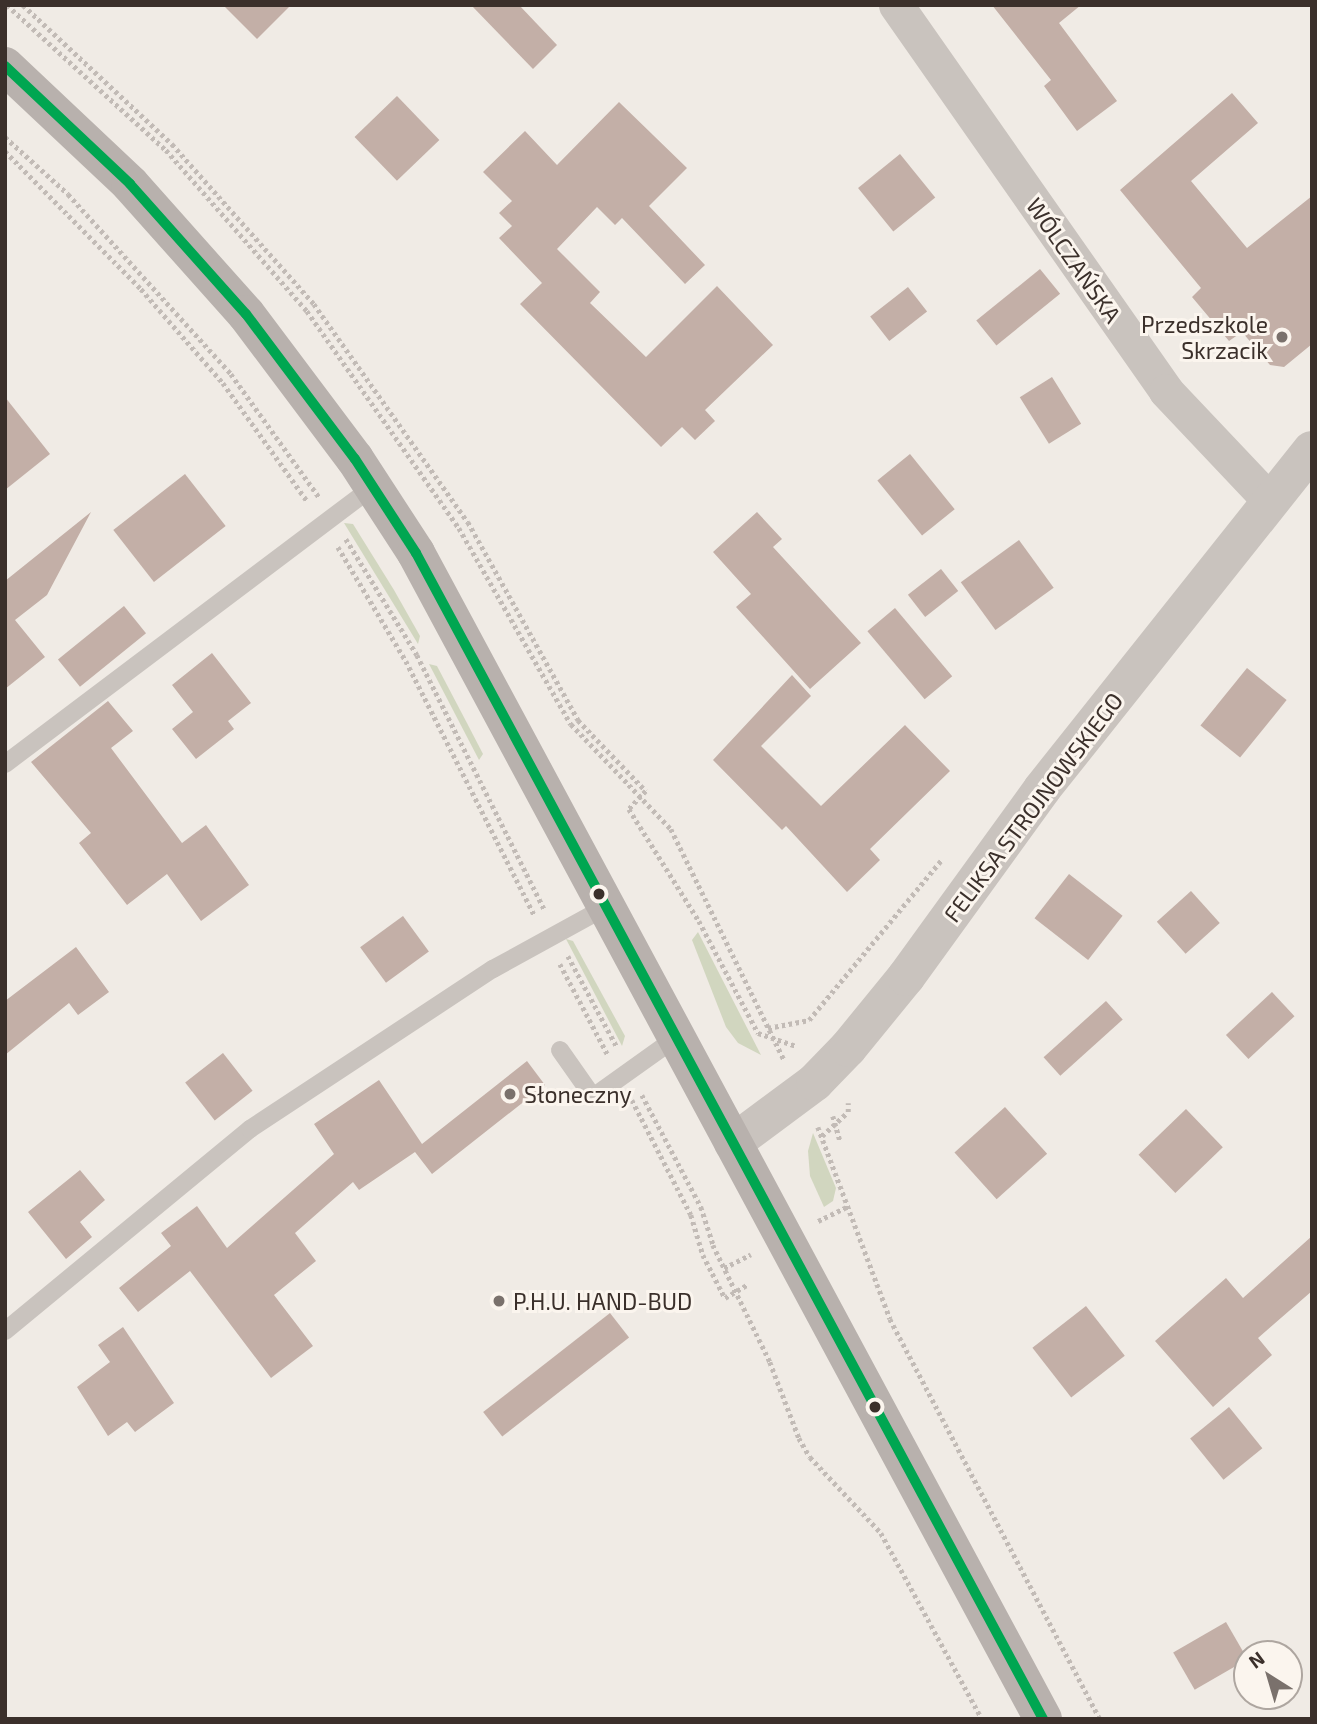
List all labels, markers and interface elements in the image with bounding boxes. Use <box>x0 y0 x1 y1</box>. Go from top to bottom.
street label: WÓLCZAŃSKA <box>1021 192 1127 328</box>
place label: Przedszkole Skrzacik <box>1141 310 1268 364</box>
marker: Przedszkole Skrzacik <box>1274 329 1290 345</box>
street label: FELIKSA STROJNOWSKIEGO <box>937 687 1129 927</box>
unlabelled marker <box>592 887 606 901</box>
place label: Słoneczny <box>524 1080 632 1108</box>
marker: Słoneczny <box>502 1086 518 1102</box>
place label: P.H.U. HAND-BUD <box>513 1287 692 1315</box>
marker: P.H.U. HAND-BUD <box>491 1293 507 1309</box>
unlabelled marker <box>868 1400 882 1414</box>
north arrow <box>1233 1640 1303 1710</box>
text: N <box>1244 1646 1269 1673</box>

